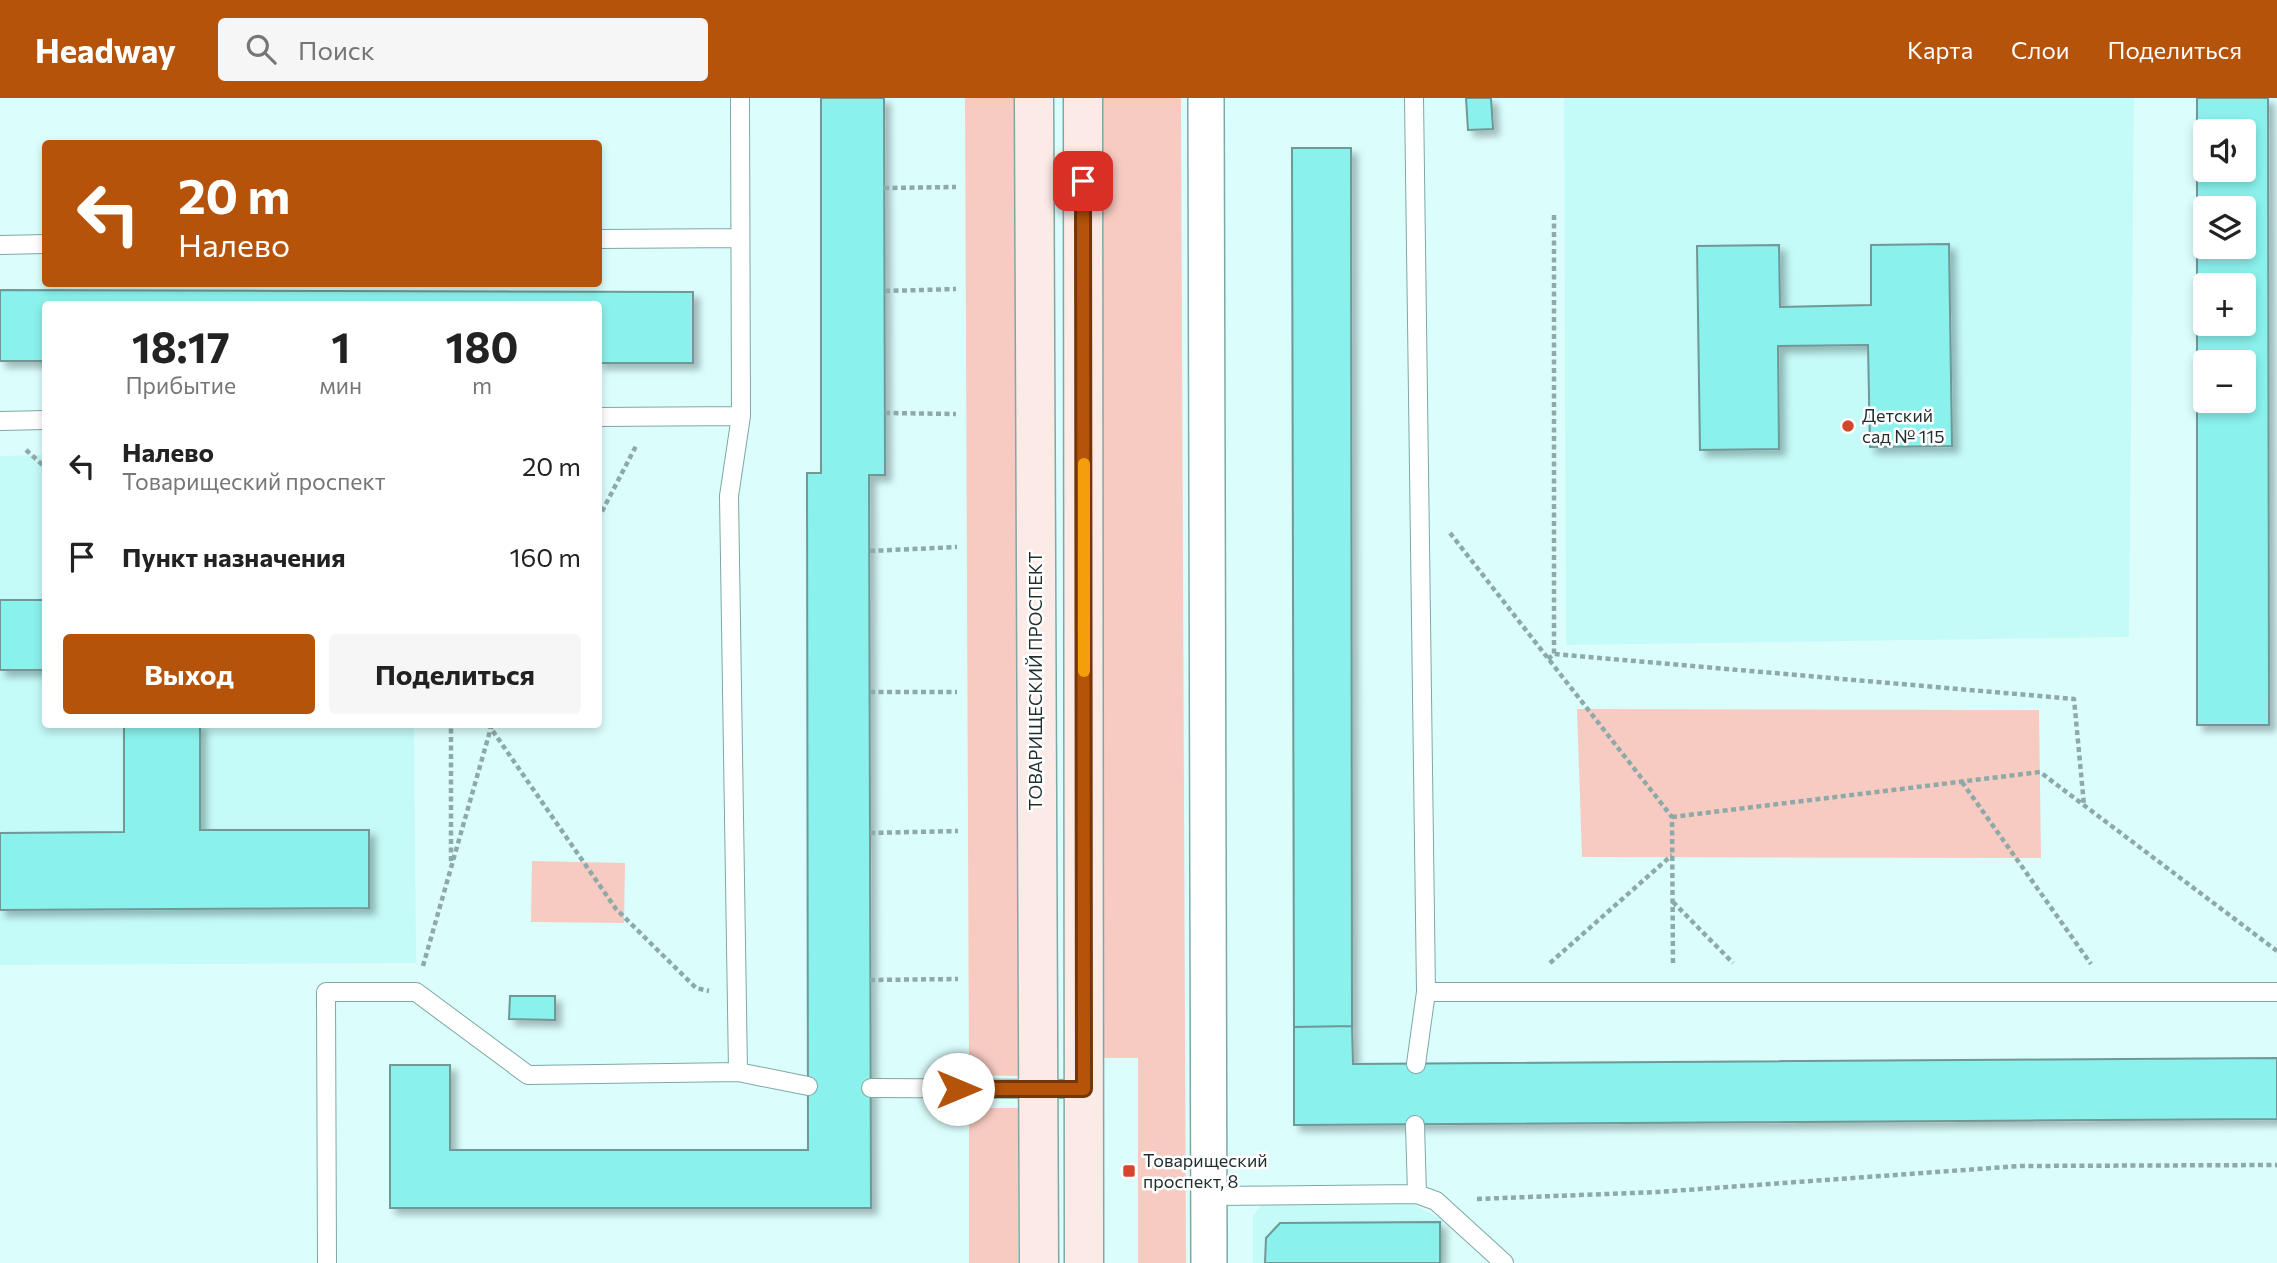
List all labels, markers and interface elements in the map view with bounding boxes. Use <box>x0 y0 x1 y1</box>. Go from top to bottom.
search box <box>218 18 708 81</box>
text: Headway <box>35 29 176 70</box>
icon: search <box>242 30 280 68</box>
text: Поиск <box>298 34 375 65</box>
text: Карта <box>1907 35 1973 64</box>
text: Слои <box>2011 35 2069 64</box>
text: Поделиться <box>2107 35 2242 64</box>
map controls <box>2193 119 2256 413</box>
button: sound <box>2193 119 2256 182</box>
pin <box>1053 151 1113 211</box>
icon: arrive <box>1064 162 1102 200</box>
text: 20 m <box>178 164 290 224</box>
icon: left <box>63 168 154 259</box>
button: layers <box>2193 196 2256 259</box>
text: Налево <box>178 224 290 264</box>
button: + <box>2193 273 2256 336</box>
text: 18:17 <box>132 320 230 372</box>
text: 1 <box>331 320 350 372</box>
text: 180 <box>446 320 519 372</box>
button: − <box>2193 350 2256 413</box>
text: Прибытие <box>125 371 236 399</box>
text: мин <box>319 371 362 399</box>
text: m <box>472 371 492 399</box>
place label: Детский сад № 115 <box>1862 404 1945 447</box>
marker: Детский сад № 115 <box>1840 418 1856 434</box>
text: Налево <box>122 436 214 467</box>
icon: left <box>63 447 101 485</box>
text: 20 m <box>522 450 581 481</box>
text: Товарищеский проспект <box>122 467 386 495</box>
icon: arrive <box>63 538 101 576</box>
text: Пункт назначения <box>122 541 346 572</box>
text: 160 m <box>509 541 581 572</box>
street label: ТОВАРИЩЕСКИЙ ПРОСПЕКТ <box>1024 552 1046 811</box>
button: Выход <box>63 634 315 714</box>
button: Поделиться <box>329 634 581 714</box>
position arrow <box>921 1052 995 1126</box>
place label: Товарищеский проспект, 8 <box>1143 1149 1268 1192</box>
marker: Товарищеский проспект, 8 <box>1121 1163 1137 1179</box>

